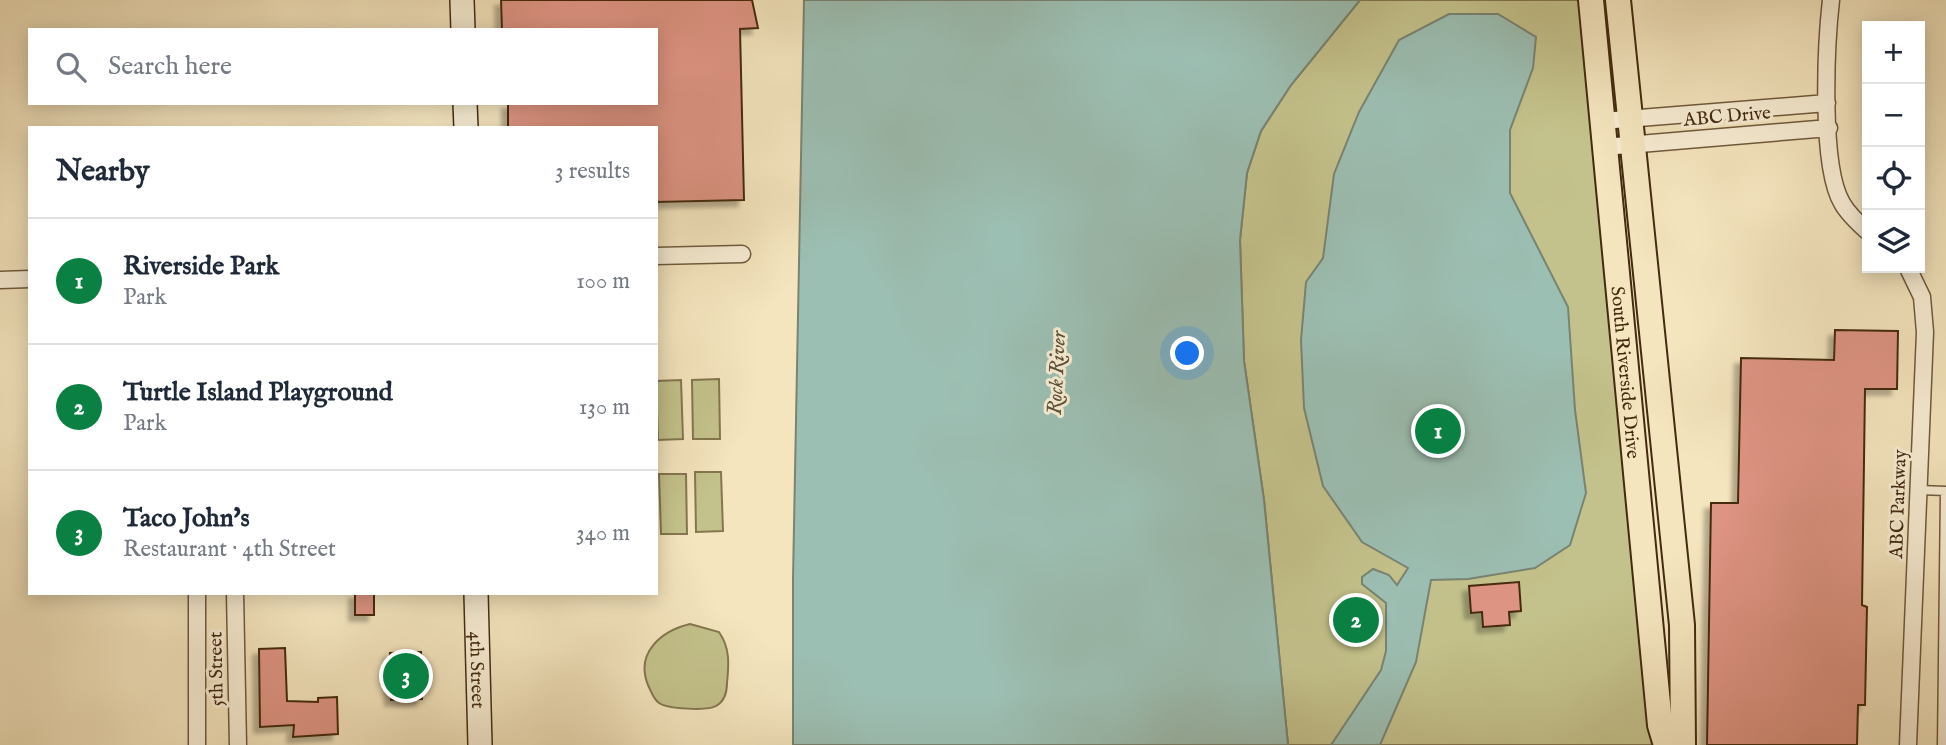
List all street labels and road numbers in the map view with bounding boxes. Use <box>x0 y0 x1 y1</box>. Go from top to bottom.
street label: ABC Drive <box>1682 101 1772 133</box>
street label: South Riverside Drive <box>1604 285 1645 460</box>
street label: ABC Parkway <box>1885 449 1913 560</box>
street label: 5th Street <box>204 631 230 707</box>
street label: 4th Street <box>463 631 489 709</box>

